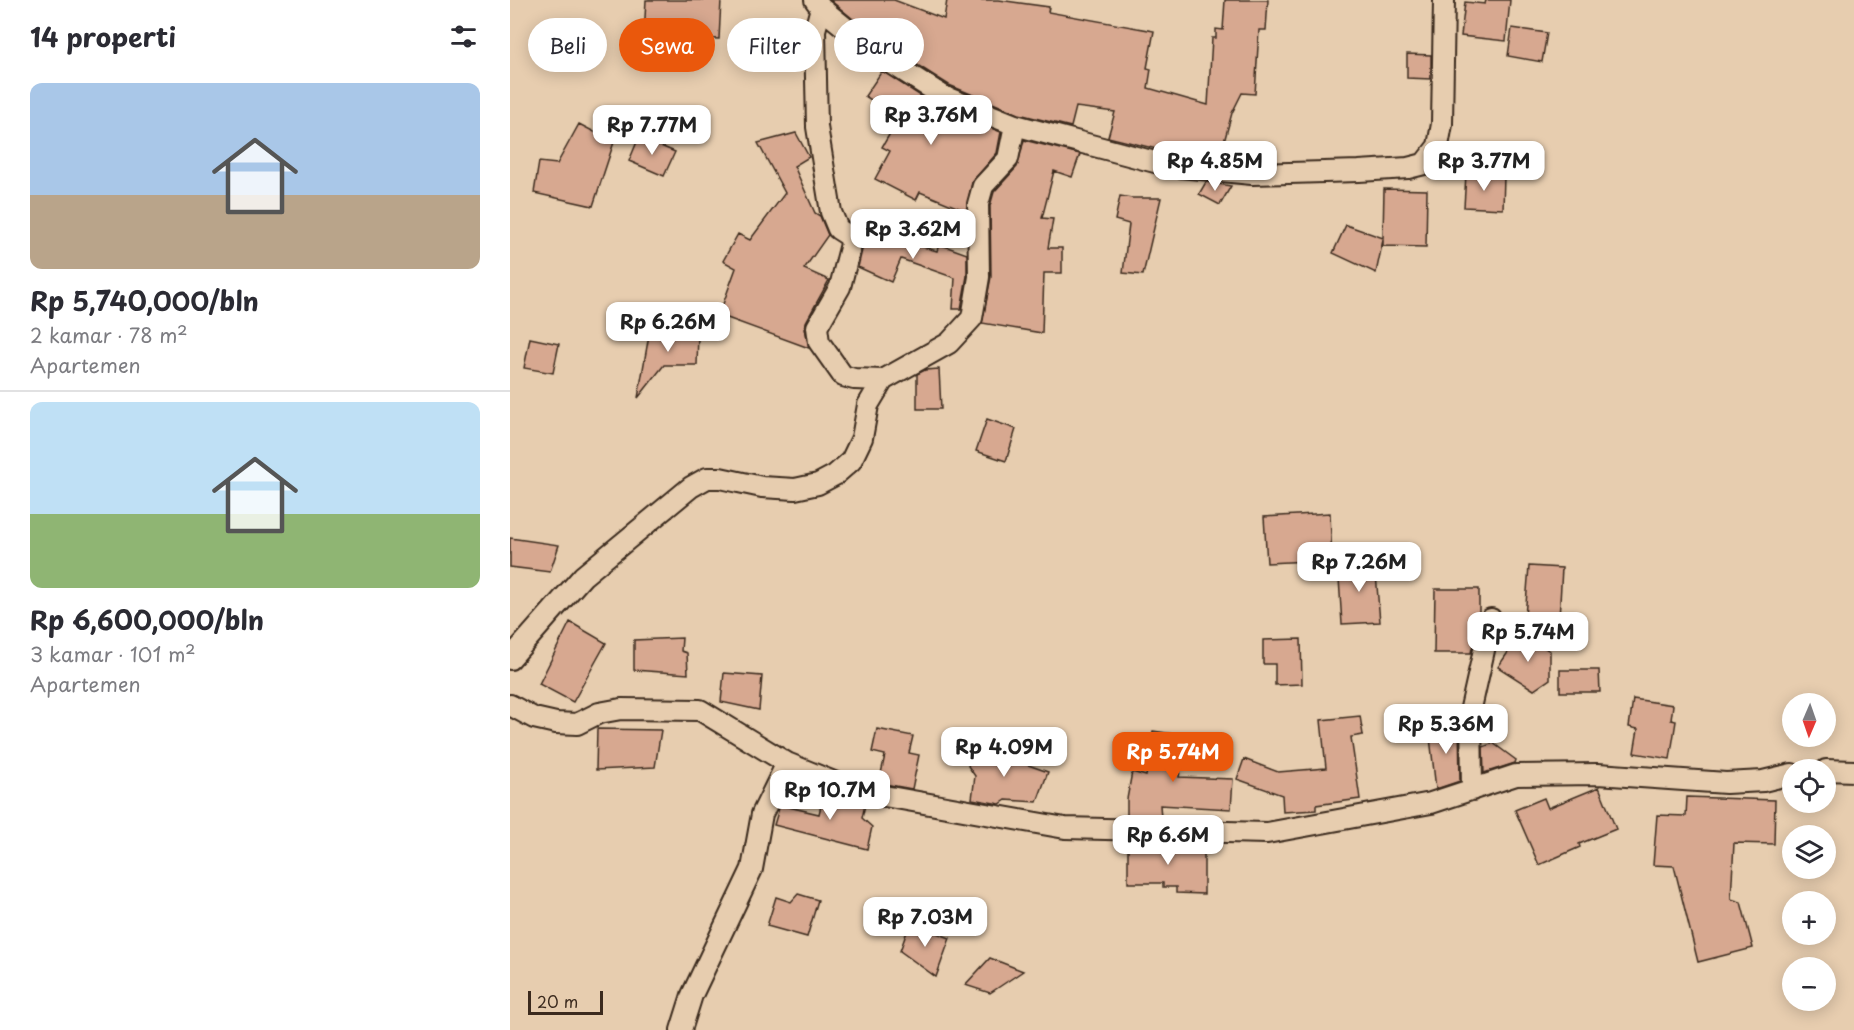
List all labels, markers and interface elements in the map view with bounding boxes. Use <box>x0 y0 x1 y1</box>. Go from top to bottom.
text: 14 properti <box>30 17 176 56</box>
chip: Beli <box>528 18 607 72</box>
chip: Sewa <box>619 18 715 72</box>
chip: Filter <box>727 18 822 72</box>
chip: Baru <box>834 18 924 72</box>
icon: filters <box>447 20 480 53</box>
pin: Rp 3.76M <box>869 95 993 146</box>
text: Rp 3.76M <box>884 99 978 129</box>
pin: Rp 7.77M <box>590 105 714 156</box>
text: Rp 7.77M <box>607 109 697 139</box>
icon: home <box>201 122 309 230</box>
pin: Rp 4.85M <box>1153 141 1277 192</box>
pin: Rp 3.77M <box>1422 141 1546 192</box>
text: Rp 4.85M <box>1167 145 1263 175</box>
text: Rp 3.77M <box>1438 145 1530 175</box>
pin: Rp 3.62M <box>851 209 975 260</box>
text: Rp 3.62M <box>865 213 961 243</box>
text: Rp 5,740,000/bln <box>30 281 259 320</box>
pin: Rp 6.26M <box>606 302 730 353</box>
text: Rp 6.26M <box>620 306 716 336</box>
text: 2 kamar · 78 m² <box>30 320 188 350</box>
text: Apartemen <box>30 350 141 380</box>
icon: home <box>201 441 309 549</box>
pin: Rp 7.26M <box>1297 542 1421 593</box>
text: Rp 7.26M <box>1311 546 1407 576</box>
text: Rp 6,600,000/bln <box>30 600 264 639</box>
pin: Rp 5.74M <box>1466 612 1590 663</box>
text: Rp 5.74M <box>1481 616 1575 646</box>
text: 3 kamar · 101 m² <box>30 639 196 669</box>
text: Apartemen <box>30 669 141 699</box>
north arrow <box>1782 693 1836 747</box>
map controls <box>1782 693 1836 1011</box>
pin: Rp 5.36M <box>1384 704 1508 755</box>
text: Rp 5.36M <box>1398 708 1494 738</box>
pin: Rp 4.09M <box>942 727 1066 778</box>
text: Rp 4.09M <box>955 731 1053 761</box>
pin: Rp 5.74M <box>1111 732 1235 783</box>
text: Rp 5.74M <box>1126 736 1220 766</box>
button: locate <box>1782 759 1836 813</box>
pin: Rp 10.7M <box>768 770 892 821</box>
text: Rp 10.7M <box>784 774 876 804</box>
pin: Rp 6.6M <box>1113 815 1223 866</box>
text: Rp 6.6M <box>1127 819 1209 849</box>
button: layers <box>1782 825 1836 879</box>
button: + <box>1782 891 1836 945</box>
pin: Rp 7.03M <box>863 897 987 948</box>
text: Rp 7.03M <box>877 901 973 931</box>
button: − <box>1782 957 1836 1011</box>
scale bar <box>528 988 603 1016</box>
text: 20 m <box>537 989 578 1013</box>

